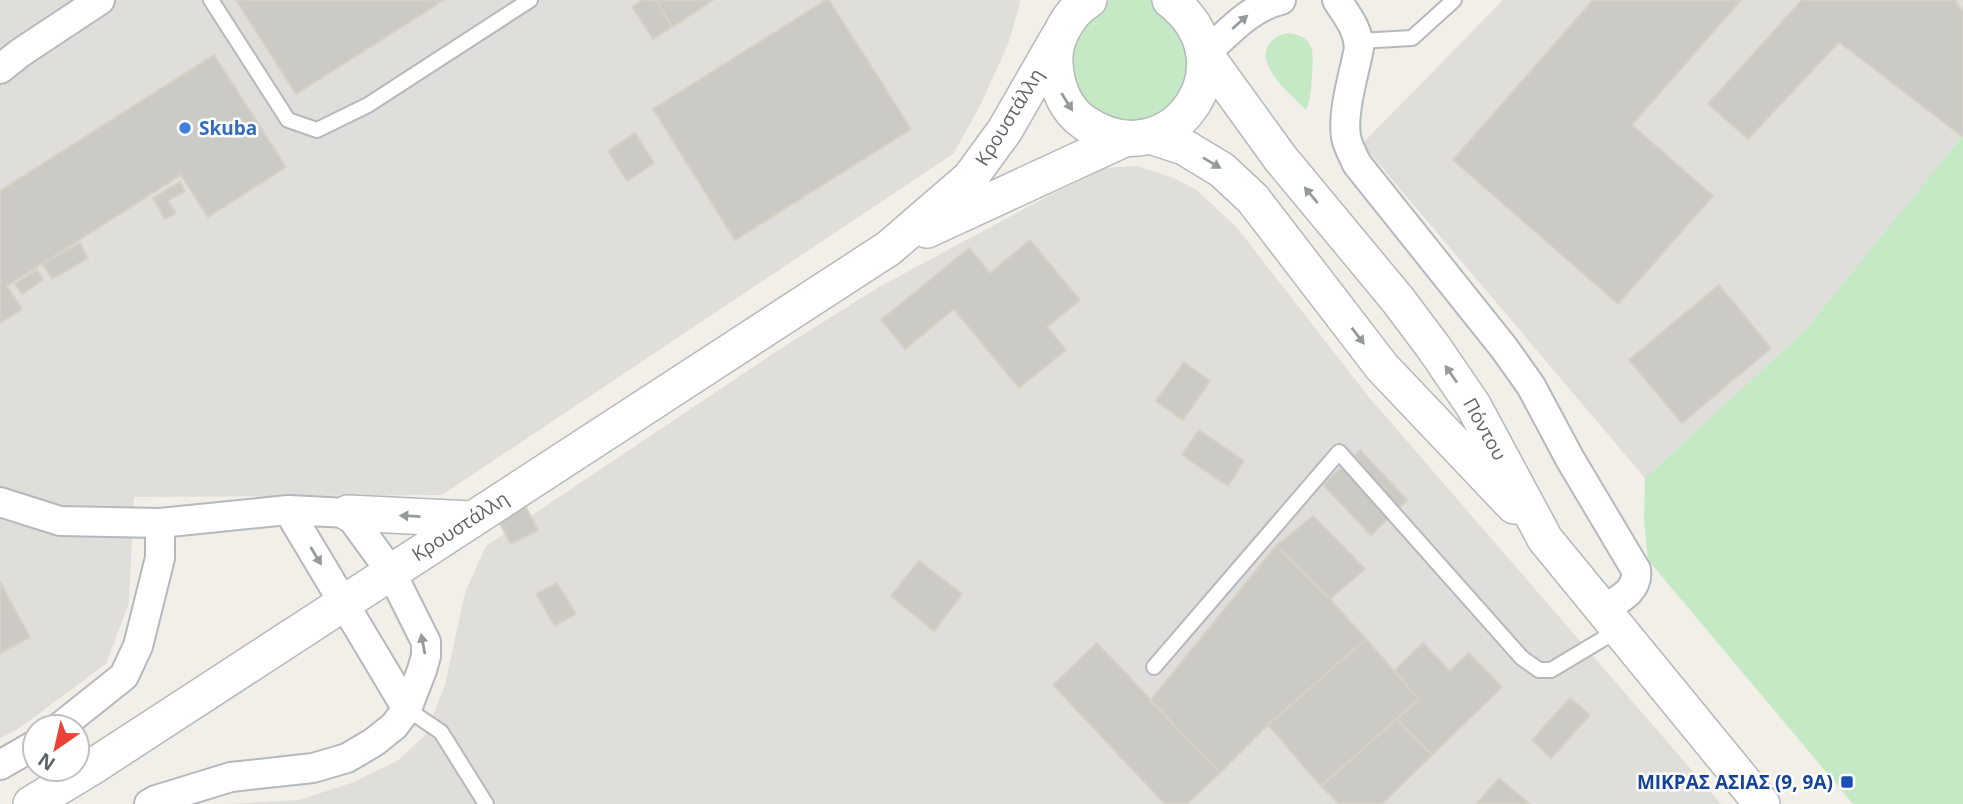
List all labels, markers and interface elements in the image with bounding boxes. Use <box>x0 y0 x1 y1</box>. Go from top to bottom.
one-way arrow <box>1231 14 1249 30</box>
street label: Κρουστάλλη <box>969 63 1049 171</box>
one-way arrow <box>1061 92 1074 112</box>
place label: Skuba <box>199 115 257 141</box>
marker: Skuba <box>177 120 193 136</box>
one-way arrow <box>1202 157 1221 170</box>
one-way arrow <box>1304 186 1319 203</box>
one-way arrow <box>1351 327 1365 345</box>
one-way arrow <box>1445 364 1458 383</box>
street label: Πόντου <box>1457 393 1513 465</box>
street label: Κρουστάλλη <box>407 485 513 567</box>
one-way arrow <box>399 511 421 522</box>
one-way arrow <box>309 547 322 566</box>
one-way arrow <box>418 633 429 655</box>
north arrow <box>21 713 91 783</box>
text: N <box>33 747 60 777</box>
place label: ΜΙΚΡΑΣ ΑΣΙΑΣ (9, 9Α) <box>1637 769 1833 795</box>
marker: ΜΙΚΡΑΣ ΑΣΙΑΣ (9, 9Α) <box>1839 774 1855 790</box>

